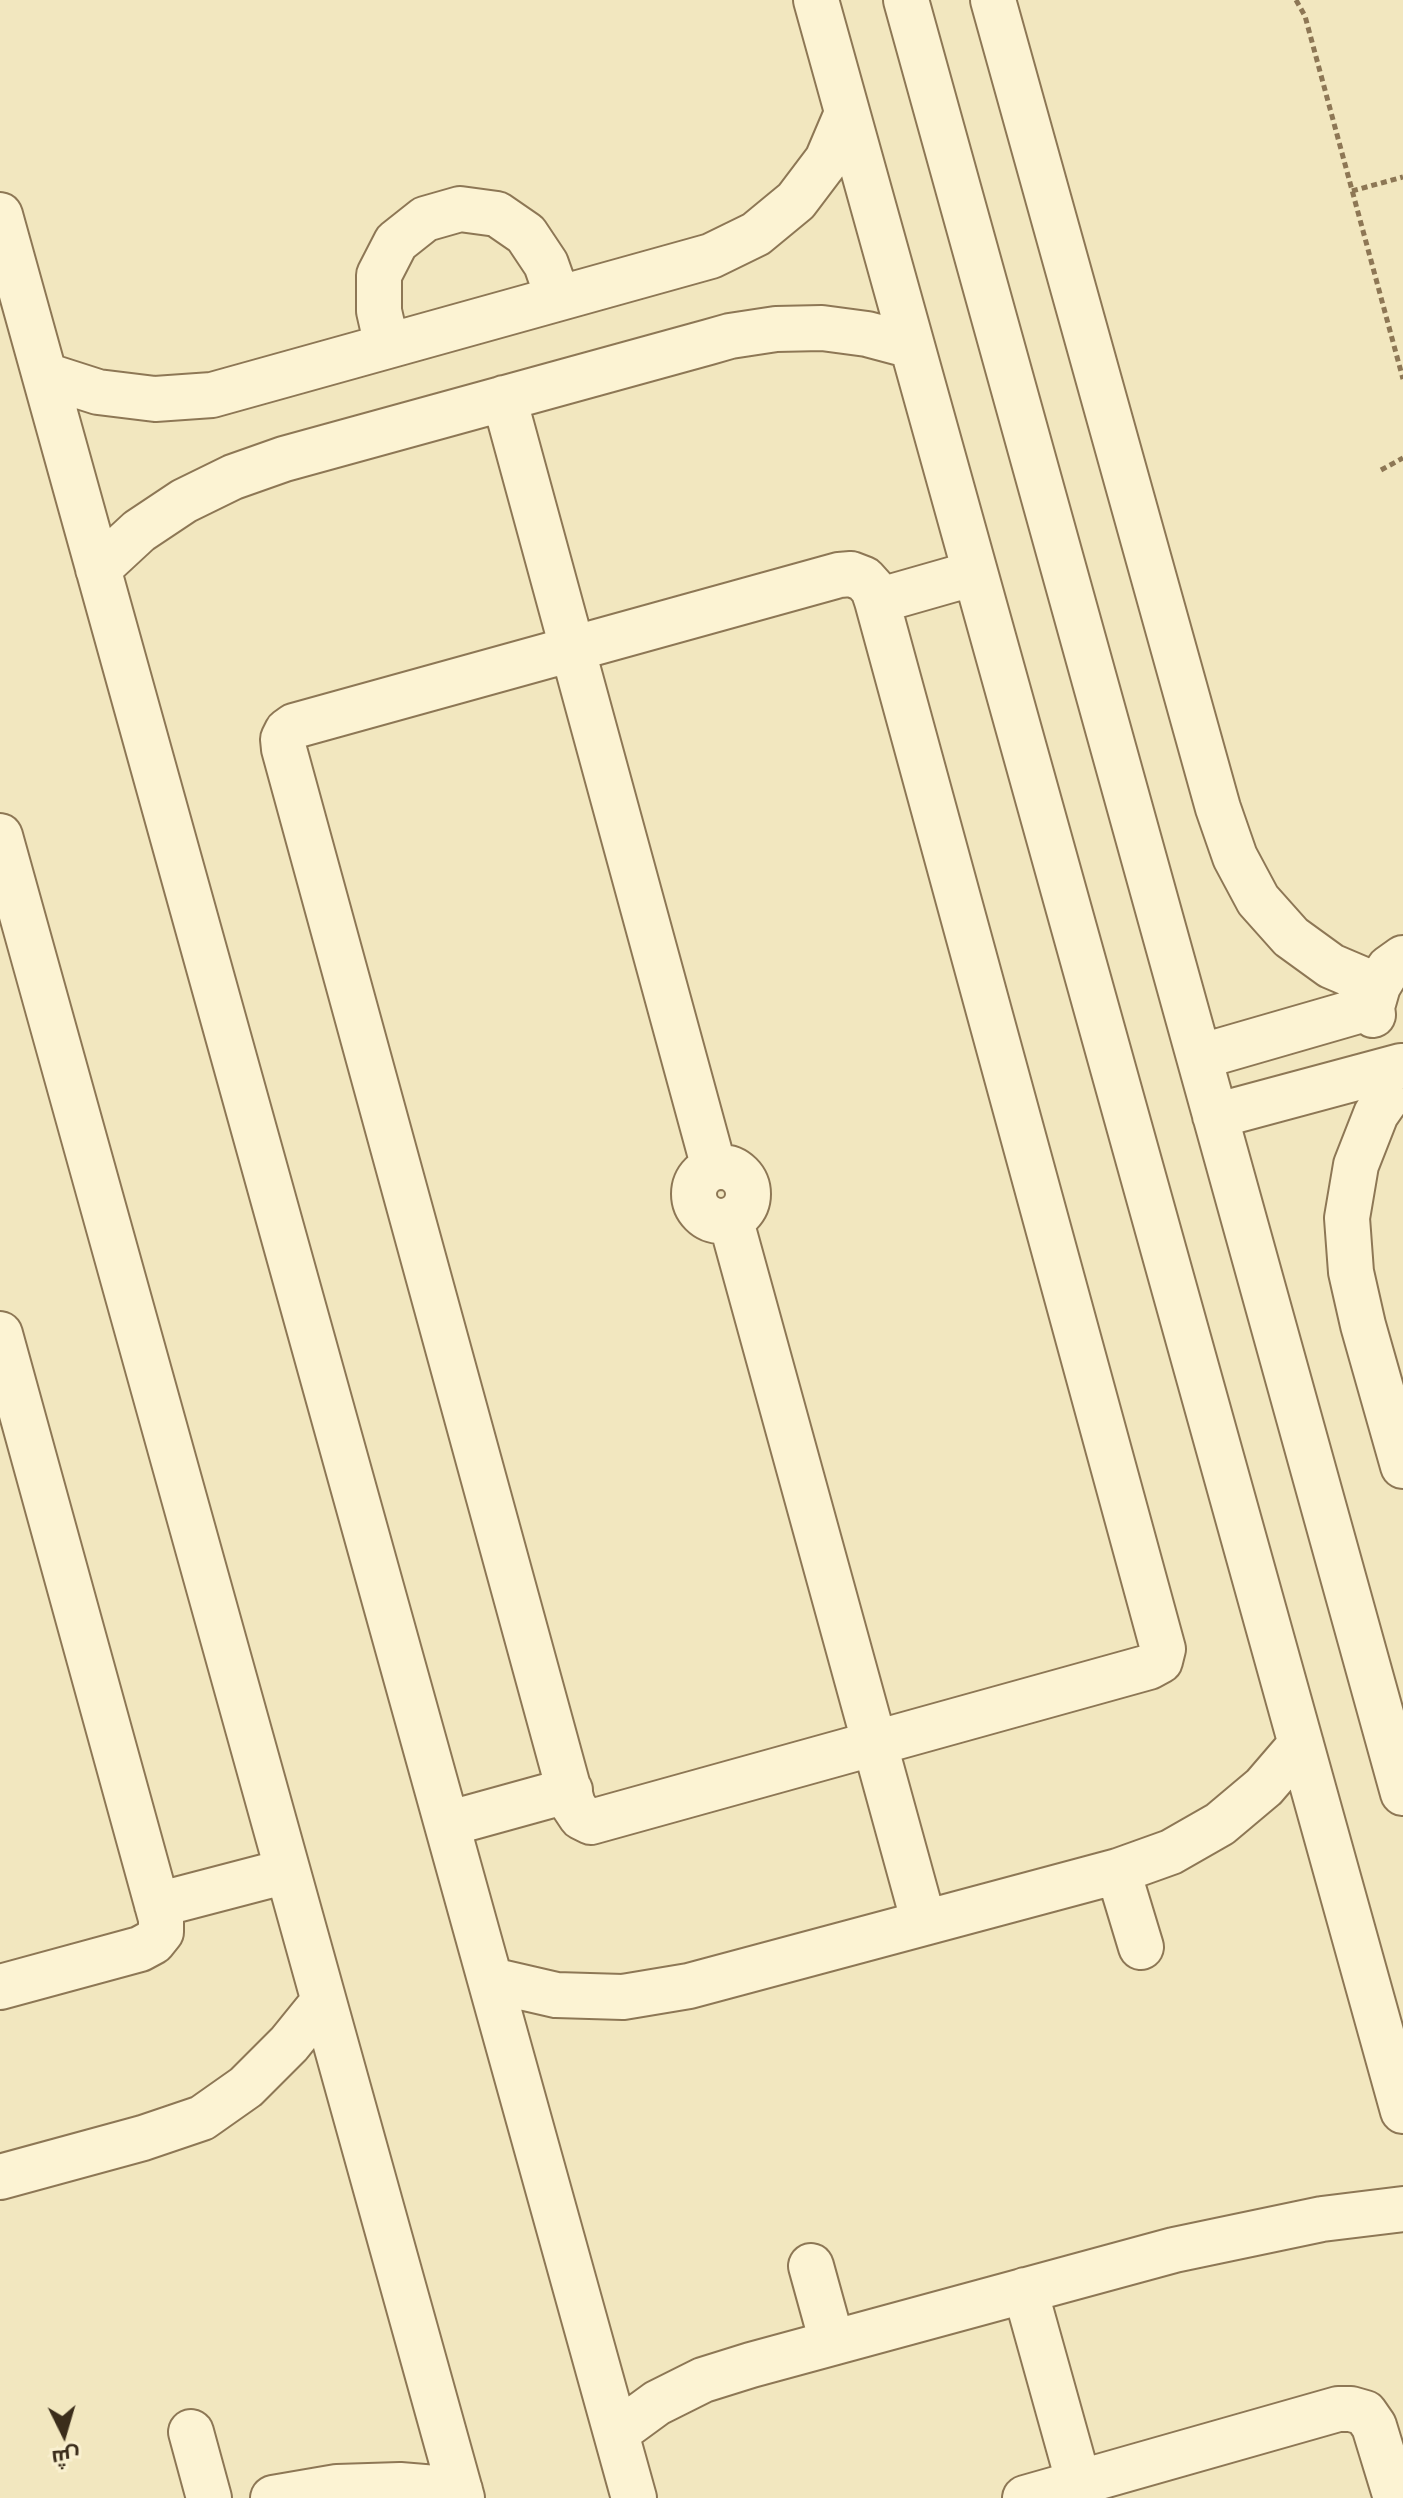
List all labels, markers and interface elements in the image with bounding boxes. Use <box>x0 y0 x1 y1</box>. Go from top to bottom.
north arrow <box>24 2394 104 2474</box>
text: ش <box>51 2443 81 2473</box>

